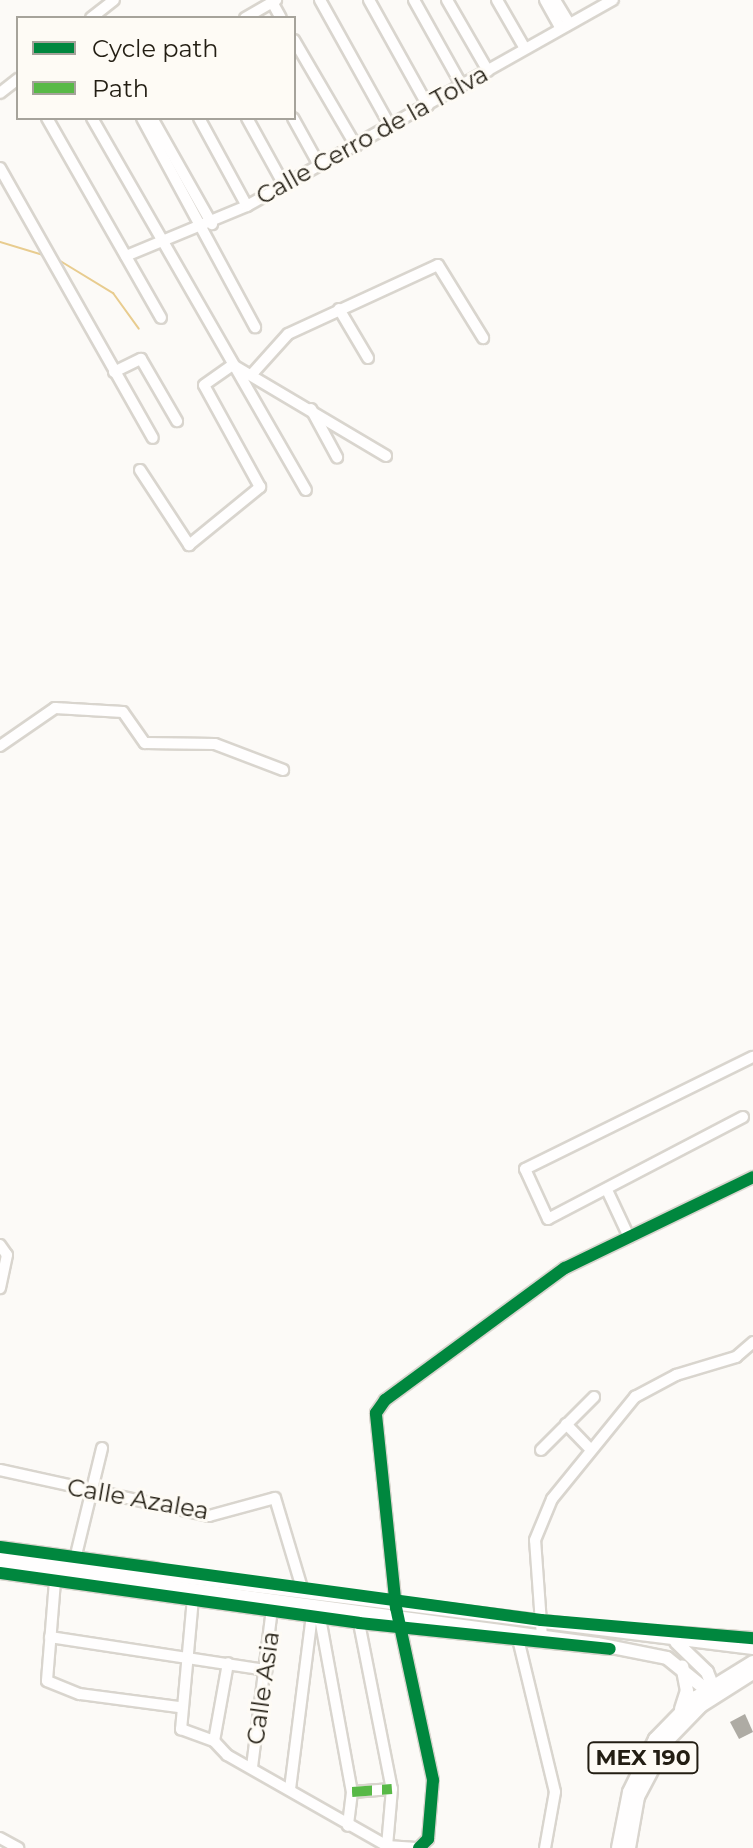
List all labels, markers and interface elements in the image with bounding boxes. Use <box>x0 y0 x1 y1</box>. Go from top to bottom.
legend <box>16 16 296 120</box>
text: Cycle path <box>92 34 219 63</box>
street label: Calle Cerro de la Tolva <box>251 59 493 211</box>
text: Path <box>92 74 149 103</box>
street label: Calle Azalea <box>65 1472 211 1526</box>
street label: Calle Asia <box>241 1629 285 1747</box>
road number: MEX 190 <box>587 1740 699 1776</box>

